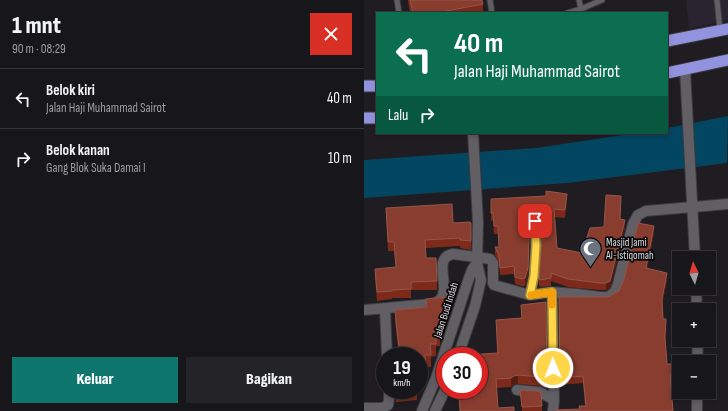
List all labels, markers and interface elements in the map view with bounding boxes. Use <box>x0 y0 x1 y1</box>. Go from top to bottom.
text: 1 mnt <box>12 11 61 40</box>
button: close <box>310 13 352 55</box>
text: 40 m <box>454 27 503 60</box>
icon: left <box>388 28 440 80</box>
text: 90 m · 08:29 <box>12 41 66 57</box>
text: Jalan Haji Muhammad Sairot <box>454 61 620 82</box>
text: Belok kiri <box>46 81 95 100</box>
icon: left <box>12 88 34 110</box>
text: 40 m <box>327 89 352 108</box>
text: Jalan Haji Muhammad Sairot <box>46 100 166 116</box>
icon: right <box>416 104 438 126</box>
text: Lalu <box>388 106 408 125</box>
text: Belok kanan <box>46 141 110 160</box>
icon: right <box>12 148 34 170</box>
text: 10 m <box>328 149 352 168</box>
text: Gang Blok Suka Damai I <box>46 160 146 176</box>
pin <box>518 204 552 238</box>
icon: arrive <box>524 210 546 232</box>
mosque icon: Masjid Jami Al-Istiqomah <box>577 235 603 268</box>
place label: Masjid Jami Al-Istiqomah <box>605 236 654 262</box>
north arrow <box>672 251 716 295</box>
map controls <box>672 251 716 399</box>
street label: Jalan Budi Indah <box>431 280 461 340</box>
button: + <box>672 303 716 347</box>
speed limit sign: 30 <box>436 347 488 399</box>
position arrow <box>532 347 574 389</box>
button: − <box>672 355 716 399</box>
text: 19 <box>393 356 411 380</box>
button: Keluar <box>12 357 178 403</box>
button: Bagikan <box>186 357 352 403</box>
text: km/h <box>393 377 411 389</box>

